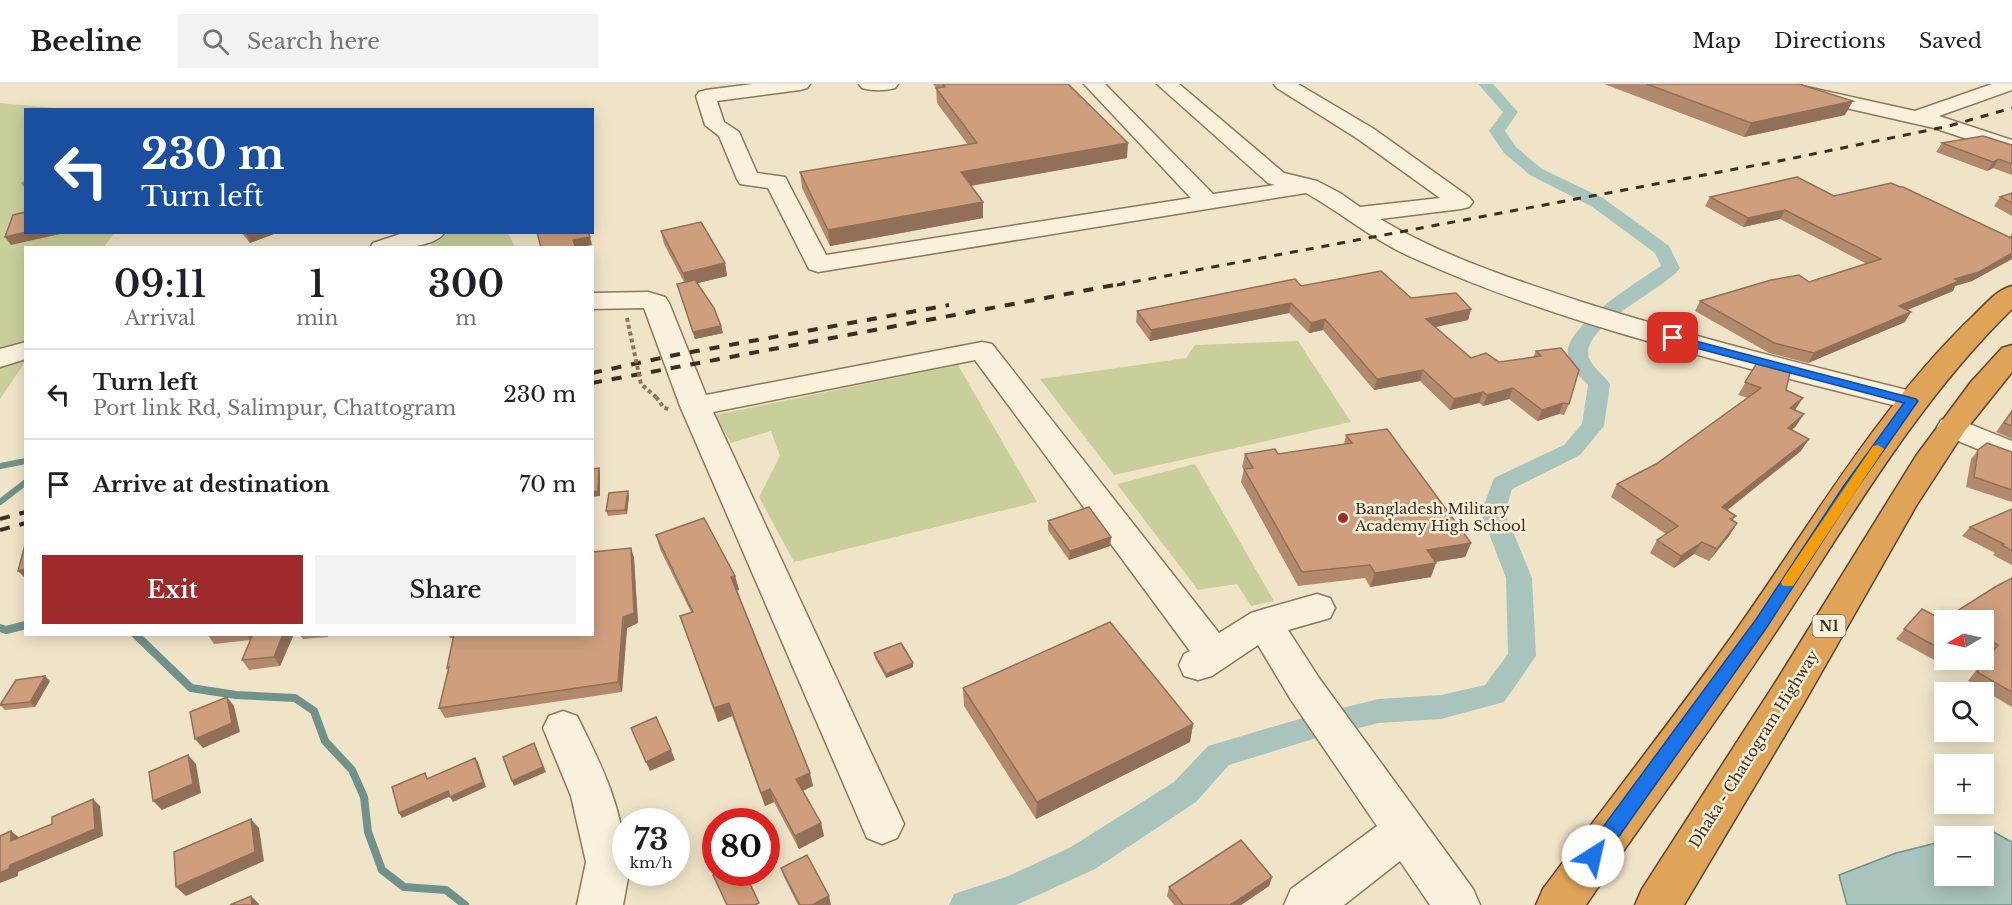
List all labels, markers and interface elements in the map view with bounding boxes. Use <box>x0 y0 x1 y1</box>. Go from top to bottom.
search box <box>178 14 598 68</box>
text: Beeline <box>30 24 142 59</box>
icon: search <box>199 25 232 58</box>
text: Search here <box>247 28 380 55</box>
text: Map <box>1692 28 1741 54</box>
text: Directions <box>1774 28 1886 54</box>
text: Saved <box>1919 28 1982 54</box>
text: 230 m <box>141 128 284 180</box>
icon: left <box>42 132 120 210</box>
text: Turn left <box>141 180 264 213</box>
text: 09:11 <box>114 262 206 307</box>
text: 1 <box>309 262 325 307</box>
text: 300 <box>428 262 504 307</box>
text: Arrival <box>125 306 195 330</box>
text: min <box>296 306 338 330</box>
text: m <box>455 306 477 330</box>
pin <box>1647 312 1698 363</box>
icon: arrive <box>1656 321 1689 354</box>
text: Turn left <box>93 369 198 396</box>
icon: left <box>42 378 75 411</box>
text: 230 m <box>503 381 576 408</box>
text: Port link Rd, Salimpur, Chattogram <box>93 396 456 420</box>
icon: arrive <box>42 468 75 501</box>
text: Arrive at destination <box>93 471 330 498</box>
text: 70 m <box>519 471 576 498</box>
place label: Bangladesh Military Academy High School <box>1354 499 1526 535</box>
marker: Bangladesh Military Academy High School <box>1336 511 1350 525</box>
button: Exit <box>42 555 303 624</box>
button: Share <box>315 555 576 624</box>
north arrow <box>1934 610 1994 670</box>
map controls <box>1934 610 1994 886</box>
road number: N1 <box>1812 615 1846 637</box>
street label: Dhaka - Chattogram Highway <box>1685 646 1823 851</box>
button: search <box>1934 682 1994 742</box>
button: + <box>1934 754 1994 814</box>
speed limit sign: 80 <box>702 808 780 886</box>
text: 73 <box>634 821 668 858</box>
position arrow <box>1561 824 1625 888</box>
button: − <box>1934 826 1994 886</box>
text: km/h <box>630 853 672 872</box>

